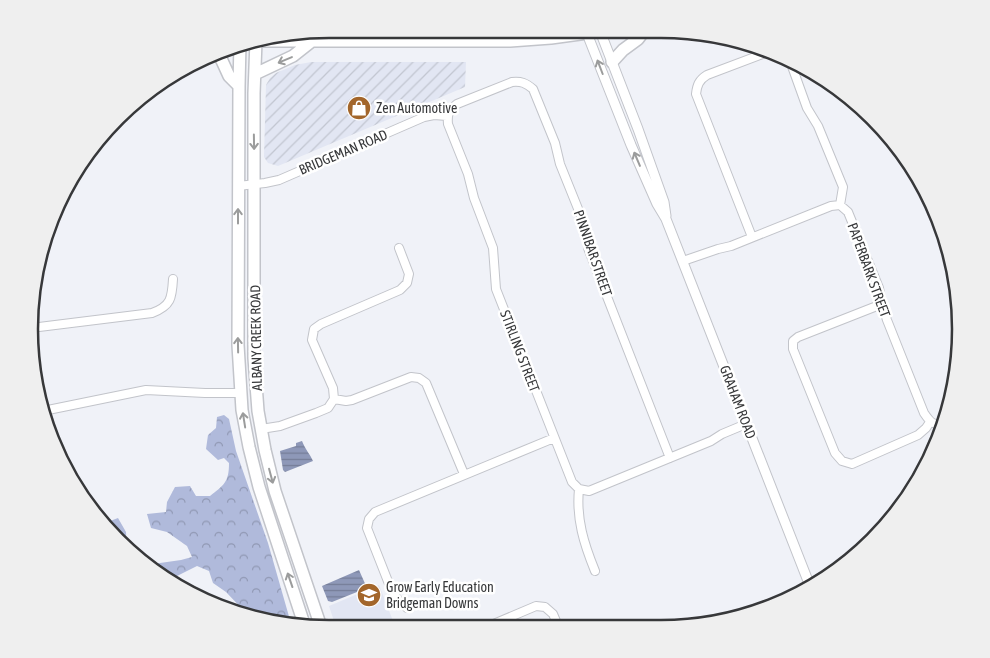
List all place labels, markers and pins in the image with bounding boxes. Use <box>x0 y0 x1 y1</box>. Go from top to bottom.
shop icon: Zen Automotive <box>346 95 372 121</box>
place label: Zen Automotive <box>376 100 457 116</box>
place label: Grow Early Education Bridgeman Downs <box>386 579 494 611</box>
school or university icon: Grow Early Education Bridgeman Downs <box>356 582 382 608</box>

